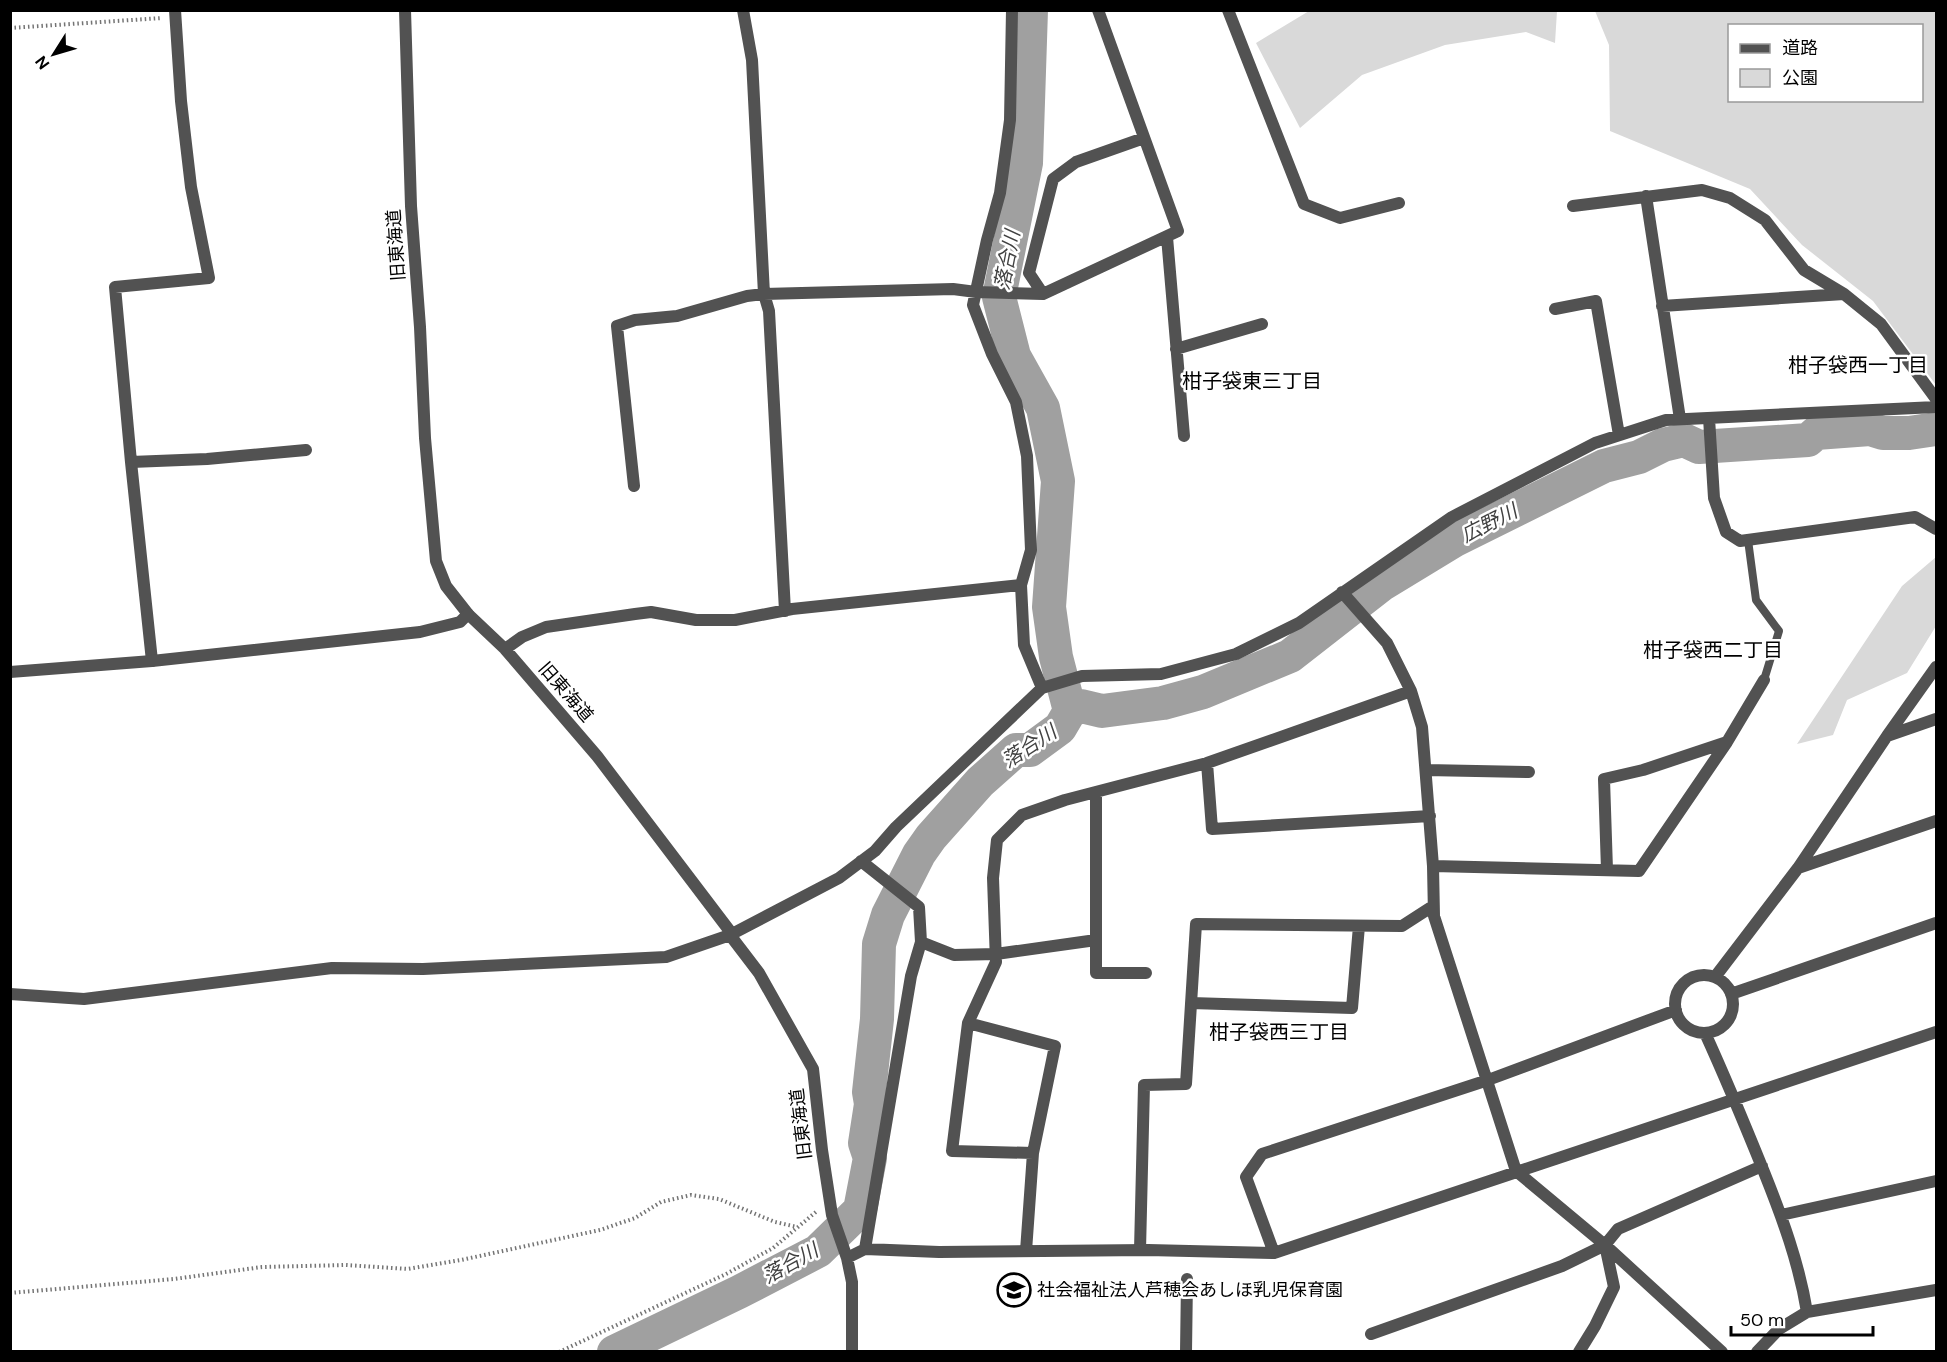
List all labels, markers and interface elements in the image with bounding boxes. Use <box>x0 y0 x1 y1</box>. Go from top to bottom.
north arrow <box>24 24 84 84</box>
legend <box>1728 24 1923 102</box>
text: 道路 <box>1782 36 1818 60</box>
text: N <box>31 52 54 74</box>
text: 公園 <box>1782 66 1818 90</box>
street label: 旧東海道 <box>382 208 410 282</box>
water label: 落合川 <box>989 226 1026 292</box>
district label: 柑子袋西一丁目 <box>1788 352 1928 378</box>
district label: 柑子袋東三丁目 <box>1182 368 1322 394</box>
water label: 広野川 <box>1456 497 1523 548</box>
district label: 柑子袋西二丁目 <box>1643 637 1783 663</box>
street label: 旧東海道 <box>533 657 599 727</box>
water label: 落合川 <box>997 718 1063 773</box>
district label: 柑子袋西三丁目 <box>1209 1019 1349 1045</box>
street label: 旧東海道 <box>785 1087 817 1161</box>
water label: 落合川 <box>757 1236 824 1289</box>
school or university icon: 社会福祉法人芦穂会あしほ乳児保育園 <box>996 1272 1032 1308</box>
place label: 社会福祉法人芦穂会あしほ乳児保育園 <box>1037 1278 1343 1302</box>
scale bar <box>1731 1299 1874 1337</box>
text: 50 m <box>1740 1308 1784 1332</box>

